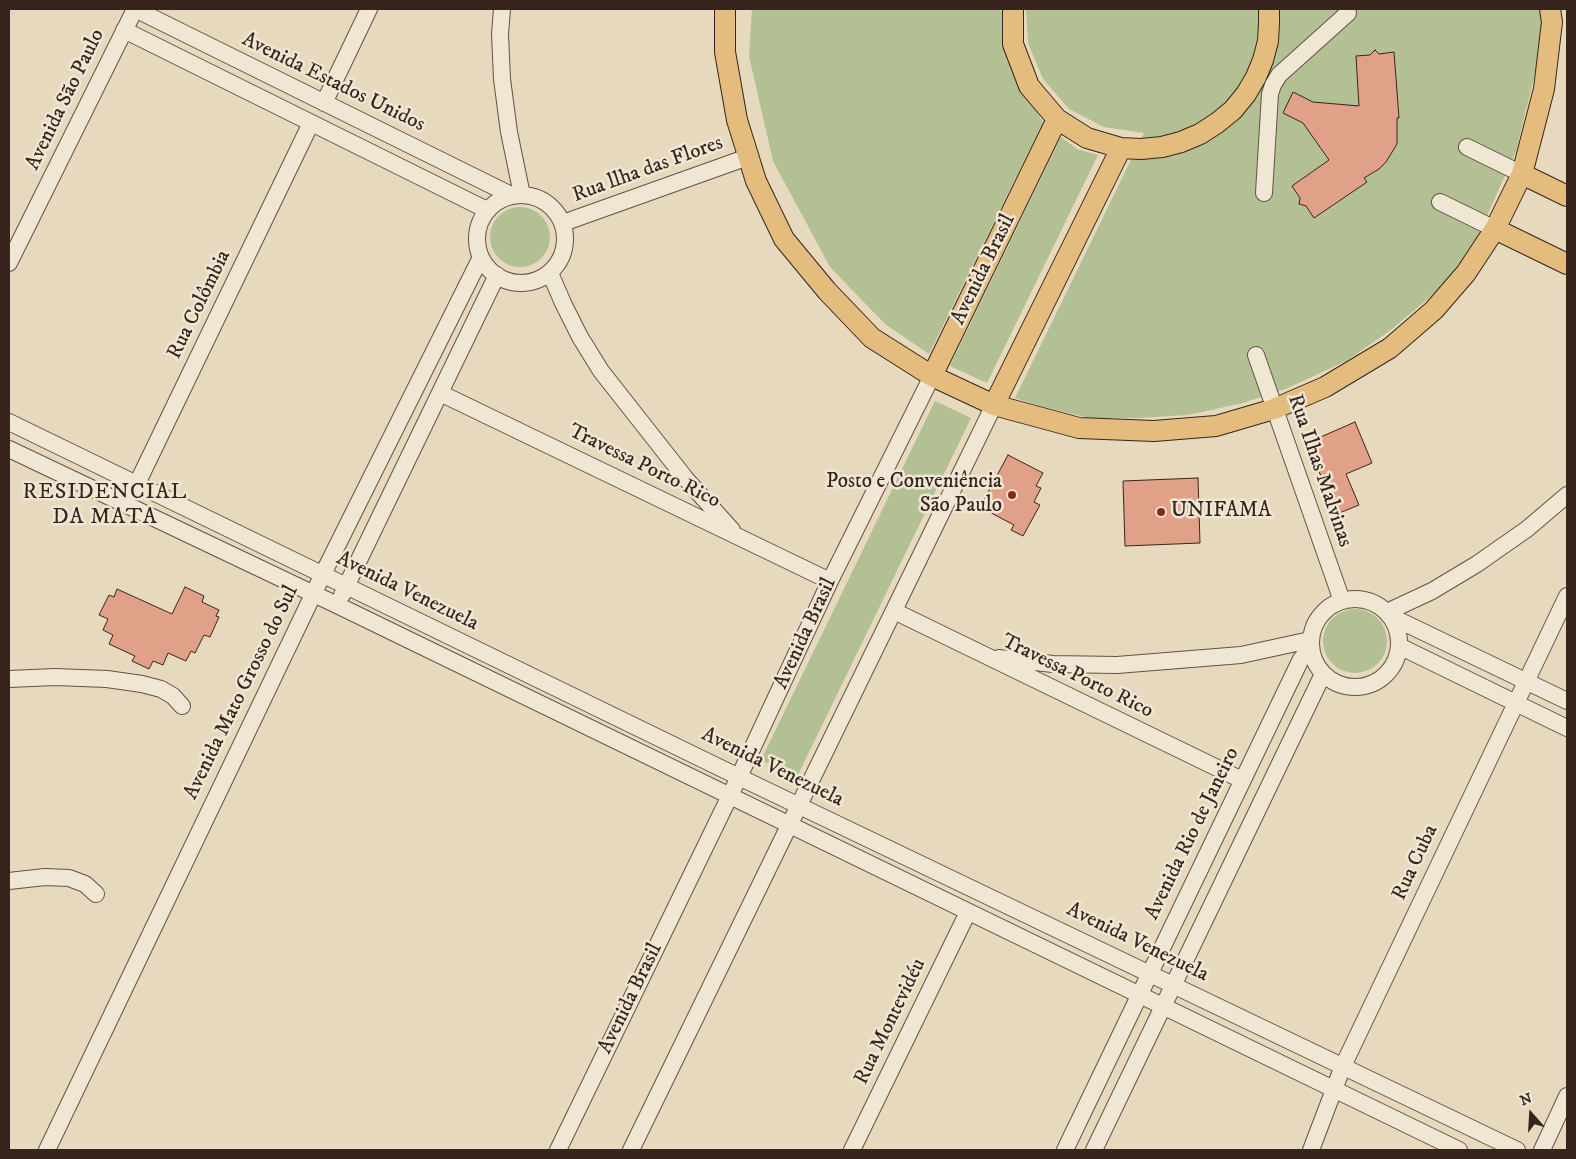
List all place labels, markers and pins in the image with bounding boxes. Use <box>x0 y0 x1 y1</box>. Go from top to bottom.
place label: Posto e Conveniência São Paulo <box>826 470 1002 520</box>
marker: Posto e Conveniência São Paulo <box>1006 489 1018 501</box>
place label: UNIFAMA <box>1171 499 1271 525</box>
marker: UNIFAMA <box>1155 506 1167 518</box>

